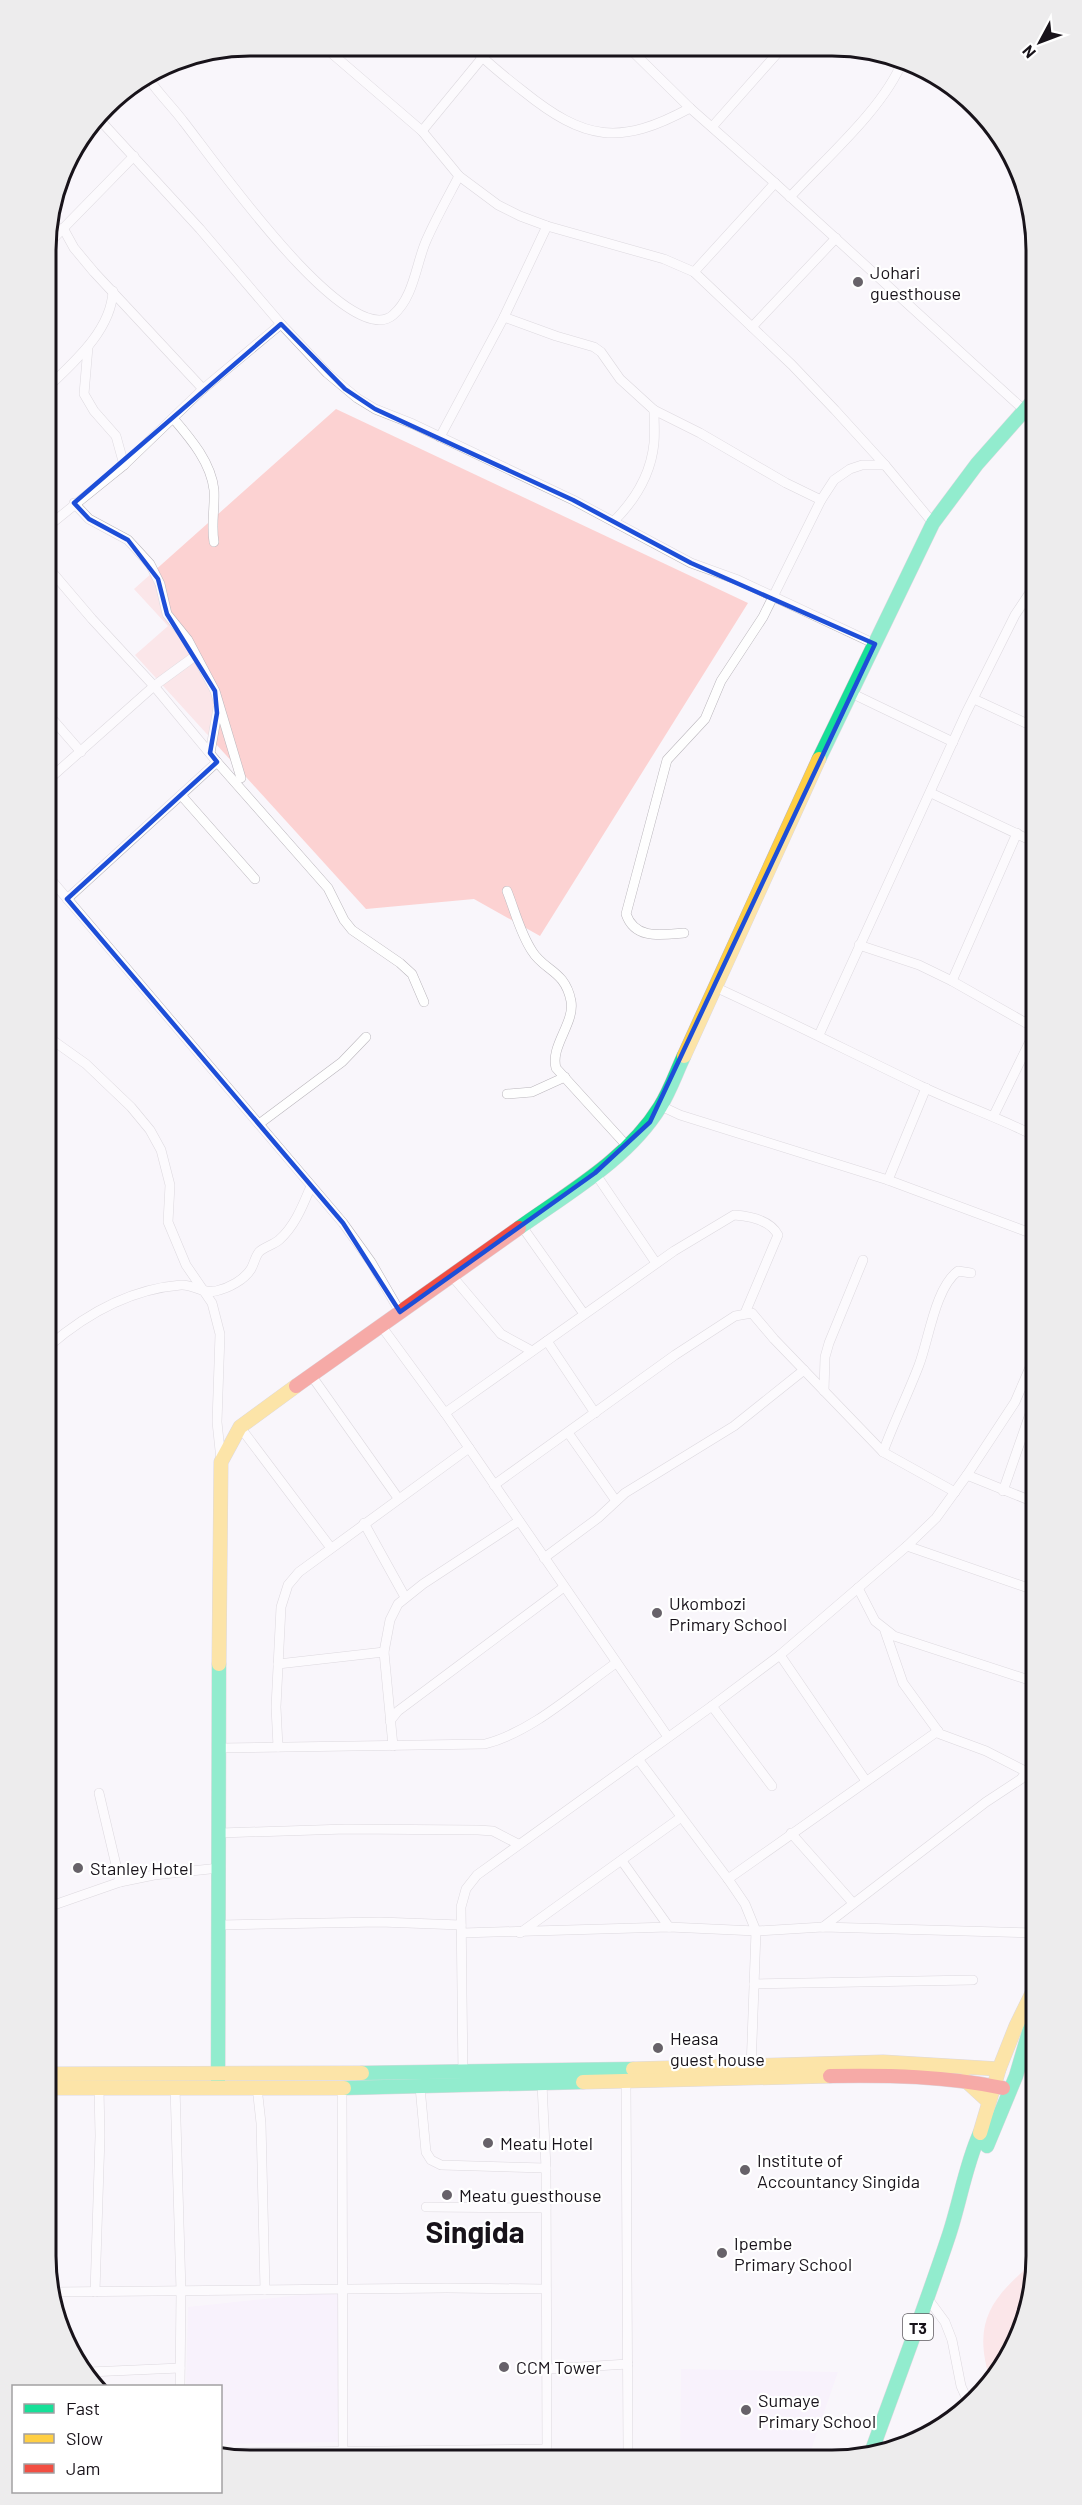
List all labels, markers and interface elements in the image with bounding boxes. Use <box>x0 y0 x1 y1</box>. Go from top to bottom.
north arrow <box>1010 12 1070 72</box>
text: N <box>1018 42 1039 62</box>
place label: Johari guesthouse <box>870 261 961 304</box>
marker: Johari guesthouse <box>851 275 865 289</box>
place label: Ukombozi Primary School <box>669 1592 787 1635</box>
marker: Ukombozi Primary School <box>650 1606 664 1620</box>
place label: Stanley Hotel <box>90 1857 193 1879</box>
marker: Stanley Hotel <box>71 1861 85 1875</box>
place label: Heasa guest house <box>670 2027 765 2070</box>
marker: Heasa guest house <box>651 2041 665 2055</box>
place label: Meatu Hotel <box>500 2132 593 2154</box>
marker: Meatu Hotel <box>481 2136 495 2150</box>
place label: Institute of Accountancy Singida <box>757 2149 920 2192</box>
marker: Institute of Accountancy Singida <box>738 2163 752 2177</box>
place label: Meatu guesthouse <box>459 2184 602 2206</box>
marker: Meatu guesthouse <box>440 2188 454 2202</box>
district label: Singida <box>425 2213 525 2249</box>
place label: Ipembe Primary School <box>734 2232 852 2275</box>
marker: Ipembe Primary School <box>715 2246 729 2260</box>
road number: T3 <box>903 2314 933 2340</box>
place label: CCM Tower <box>516 2356 602 2378</box>
marker: CCM Tower <box>497 2360 511 2374</box>
legend <box>12 2385 222 2493</box>
place label: Sumaye Primary School <box>758 2389 876 2432</box>
text: Fast <box>66 2397 100 2419</box>
marker: Sumaye Primary School <box>739 2403 753 2417</box>
text: Slow <box>66 2427 103 2449</box>
text: Jam <box>66 2457 100 2479</box>

